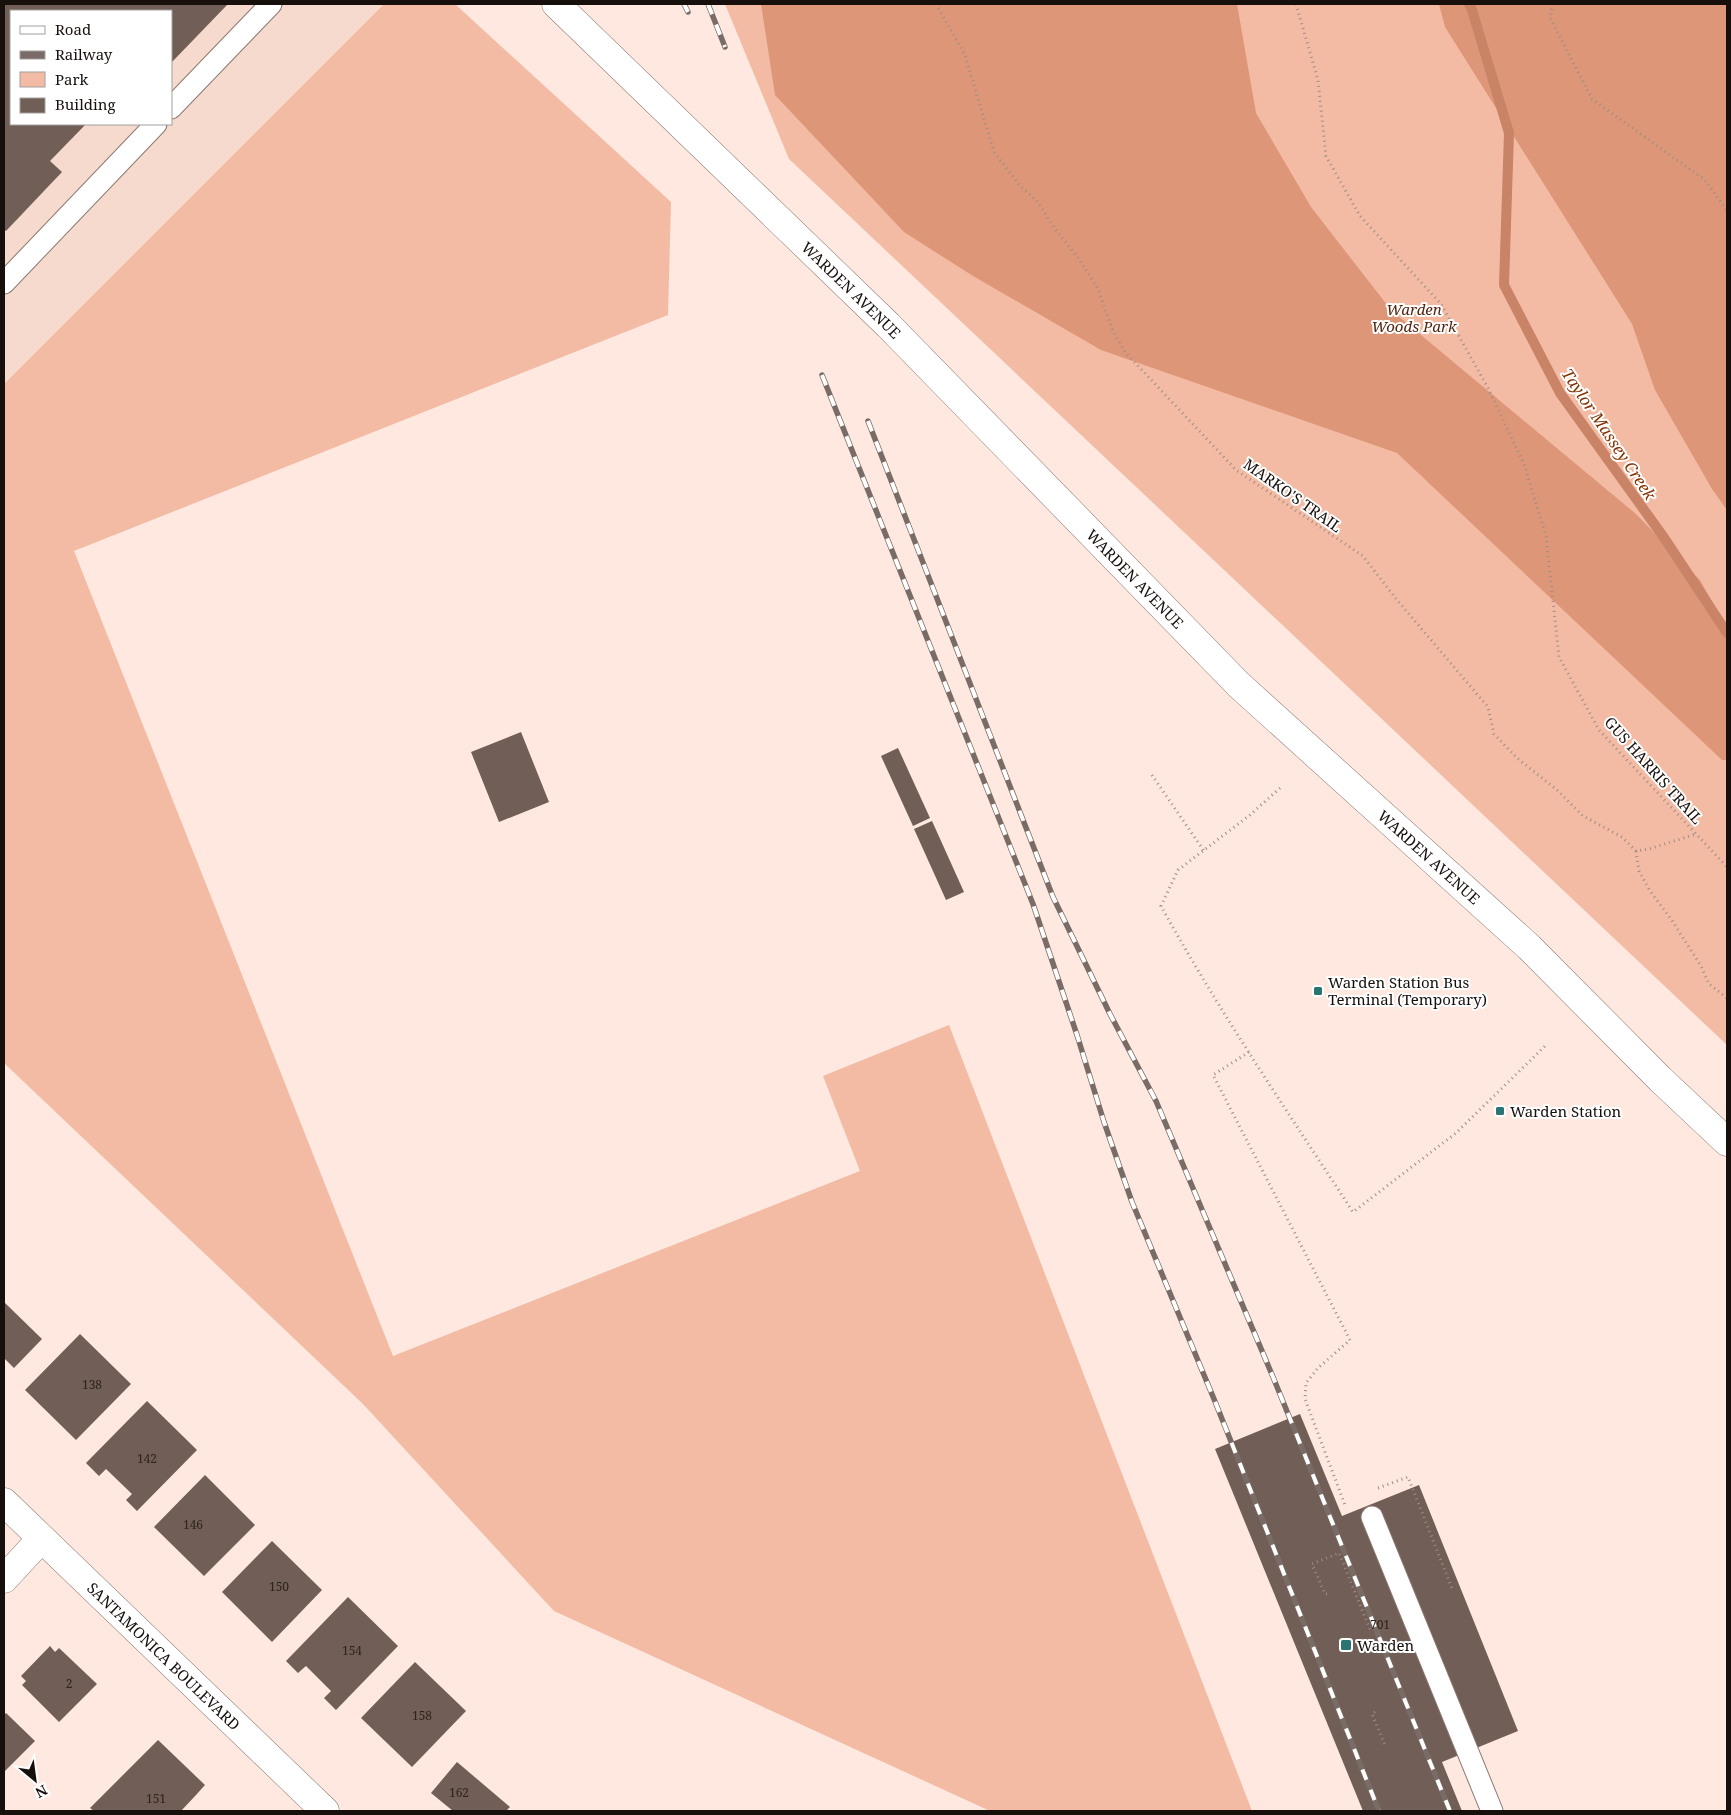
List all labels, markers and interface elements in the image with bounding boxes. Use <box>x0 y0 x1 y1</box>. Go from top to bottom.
legend <box>10 10 172 125</box>
text: Road <box>55 19 91 39</box>
text: Railway <box>55 44 113 64</box>
text: Park <box>55 69 89 89</box>
text: Building <box>55 94 116 114</box>
street label: WARDEN AVENUE <box>797 237 905 343</box>
park label: Warden Woods Park <box>1371 299 1457 336</box>
water label: Taylor Massey Creek <box>1557 364 1662 505</box>
street label: MARKO'S TRAIL <box>1240 454 1346 536</box>
street label: WARDEN AVENUE <box>1082 525 1188 633</box>
street label: GUS HARRIS TRAIL <box>1600 712 1708 828</box>
street label: WARDEN AVENUE <box>1374 805 1485 908</box>
place label: Warden Station Bus Terminal (Temporary) <box>1328 972 1487 1009</box>
marker: Warden Station Bus Terminal (Temporary) <box>1312 985 1324 997</box>
place label: Warden Station <box>1510 1101 1622 1121</box>
marker: Warden Station <box>1494 1105 1506 1117</box>
house number: 138 <box>82 1376 102 1393</box>
house number: 142 <box>137 1450 157 1467</box>
house number: 146 <box>183 1516 203 1533</box>
street label: SANTAMONICA BOULEVARD <box>83 1578 245 1734</box>
house number: 150 <box>269 1578 289 1595</box>
house number: 701 <box>1370 1616 1390 1633</box>
place label: Warden <box>1357 1635 1414 1655</box>
marker: Warden <box>1339 1638 1353 1652</box>
house number: 154 <box>342 1642 362 1659</box>
house number: 2 <box>66 1675 72 1692</box>
house number: 158 <box>412 1707 432 1724</box>
north arrow <box>10 1755 60 1805</box>
text: N <box>32 1781 51 1803</box>
house number: 162 <box>449 1784 469 1801</box>
house number: 151 <box>146 1790 166 1807</box>

